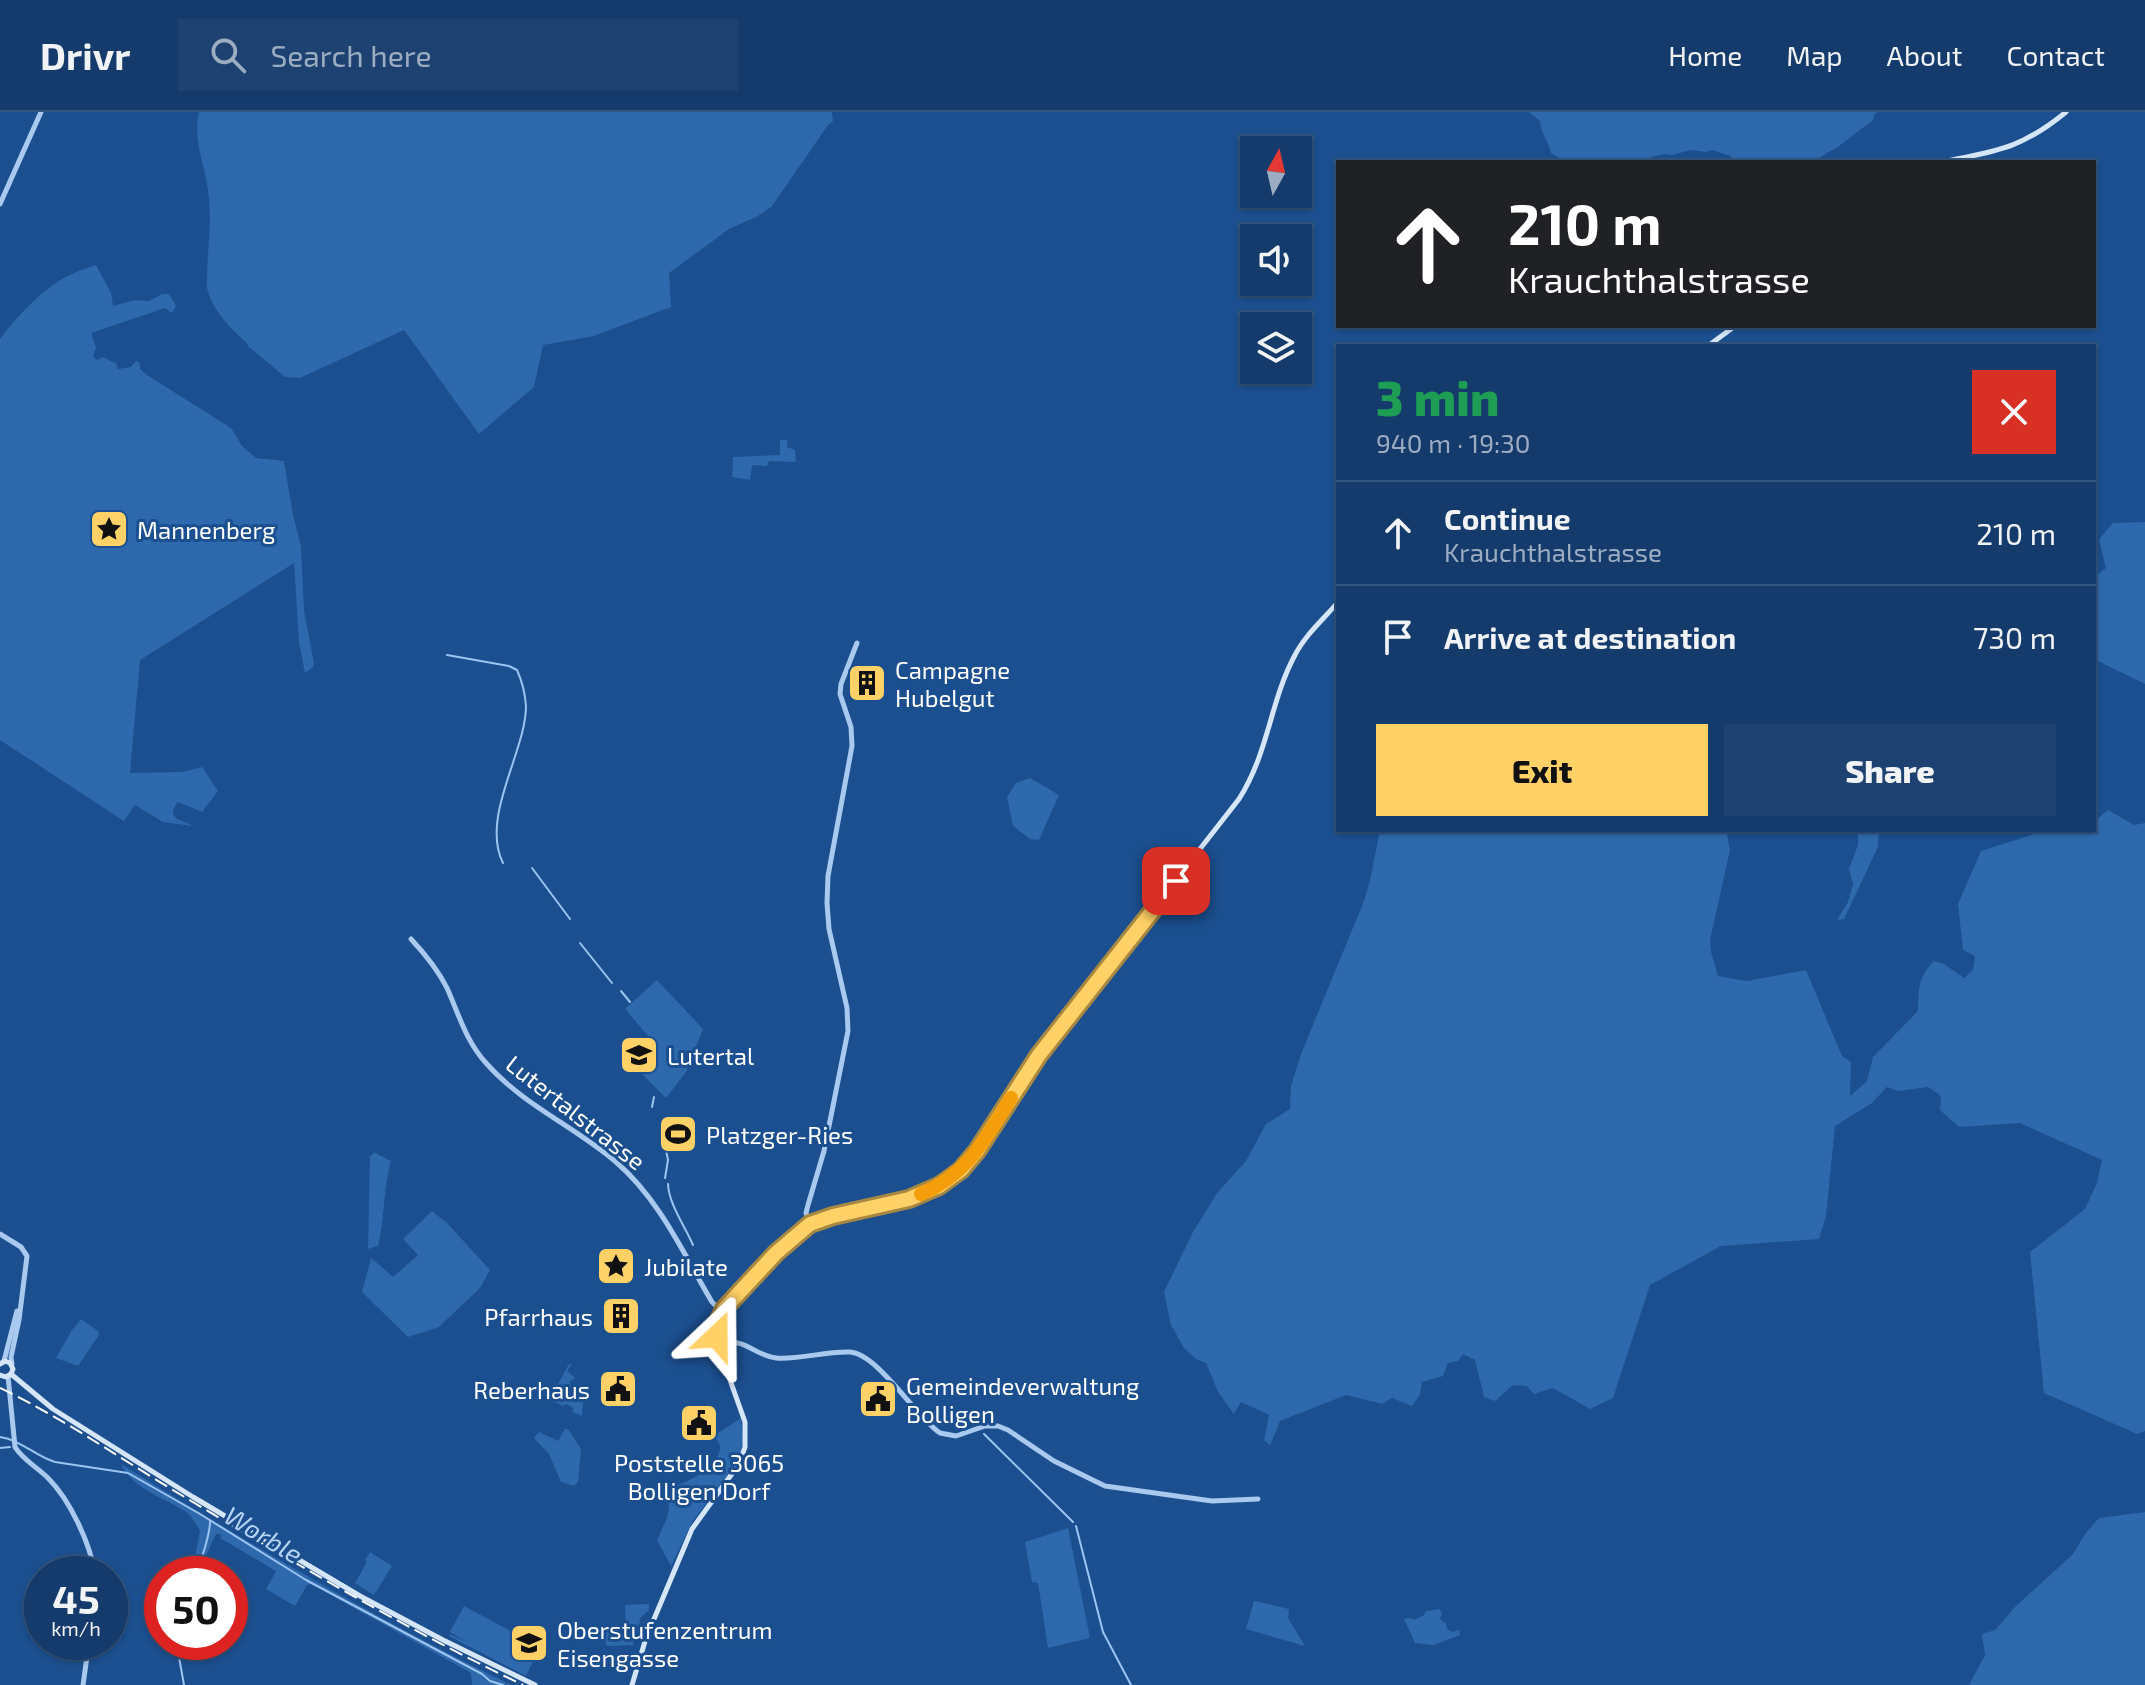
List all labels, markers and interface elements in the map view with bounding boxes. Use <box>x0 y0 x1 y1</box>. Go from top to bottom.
search box <box>178 19 738 91</box>
text: Drivr <box>40 32 130 78</box>
icon: search <box>206 33 250 77</box>
text: Search here <box>270 37 432 73</box>
text: Home <box>1668 38 1742 72</box>
text: Map <box>1786 38 1843 72</box>
text: About <box>1887 38 1962 72</box>
text: Contact <box>2006 38 2105 72</box>
north arrow <box>1240 136 1312 208</box>
map controls <box>1240 136 1312 384</box>
text: 210 m <box>1508 189 1662 256</box>
icon: ahead <box>1376 192 1480 296</box>
button: sound <box>1240 224 1312 296</box>
text: Krauchthalstrasse <box>1508 257 1810 300</box>
button: layers <box>1240 312 1312 384</box>
text: 3 min <box>1376 368 1499 426</box>
button: close <box>1972 370 2056 454</box>
text: 940 m · 19:30 <box>1376 427 1530 458</box>
text: Continue <box>1444 500 1571 536</box>
place icon: Mannenberg <box>88 508 130 550</box>
icon: ahead <box>1376 511 1420 555</box>
place label: Mannenberg <box>137 515 275 544</box>
text: 210 m <box>1976 515 2056 551</box>
text: Krauchthalstrasse <box>1444 536 1662 567</box>
icon: arrive <box>1376 615 1420 659</box>
text: Arrive at destination <box>1444 619 1736 655</box>
text: 730 m <box>1973 619 2056 655</box>
place label: Campagne Hubelgut <box>895 655 1010 712</box>
building icon: Campagne Hubelgut <box>846 662 888 704</box>
button: Exit <box>1376 724 1708 816</box>
button: Share <box>1724 724 2056 816</box>
pin <box>1142 847 1210 915</box>
icon: arrive <box>1154 859 1198 903</box>
school or university icon: Lutertal <box>618 1034 660 1076</box>
place label: Lutertal <box>667 1041 754 1070</box>
street label: Lutertalstrasse <box>501 1049 651 1175</box>
sports icon: Platzger-Ries <box>657 1113 699 1155</box>
place label: Platzger-Ries <box>706 1120 853 1149</box>
place icon: Jubilate <box>595 1245 637 1287</box>
place label: Jubilate <box>644 1252 728 1281</box>
position arrow <box>675 1294 759 1378</box>
building icon: Pfarrhaus <box>600 1295 642 1337</box>
place label: Pfarrhaus <box>484 1302 593 1331</box>
public building icon: Reberhaus <box>597 1368 639 1410</box>
place label: Gemeindeverwaltung Bolligen <box>906 1371 1139 1428</box>
place label: Reberhaus <box>473 1375 590 1404</box>
public building icon: Gemeindeverwaltung Bolligen <box>857 1378 899 1420</box>
public building icon: Poststelle 3065 Bolligen Dorf <box>678 1402 720 1444</box>
place label: Poststelle 3065 Bolligen Dorf <box>614 1448 784 1505</box>
water label: Worble <box>219 1499 309 1569</box>
speed limit sign: 50 <box>144 1556 248 1660</box>
text: 45 <box>52 1574 100 1622</box>
place label: Oberstufenzentrum Eisengasse <box>557 1615 773 1672</box>
text: km/h <box>51 1616 101 1640</box>
school or university icon: Oberstufenzentrum Eisengasse <box>508 1622 550 1664</box>

